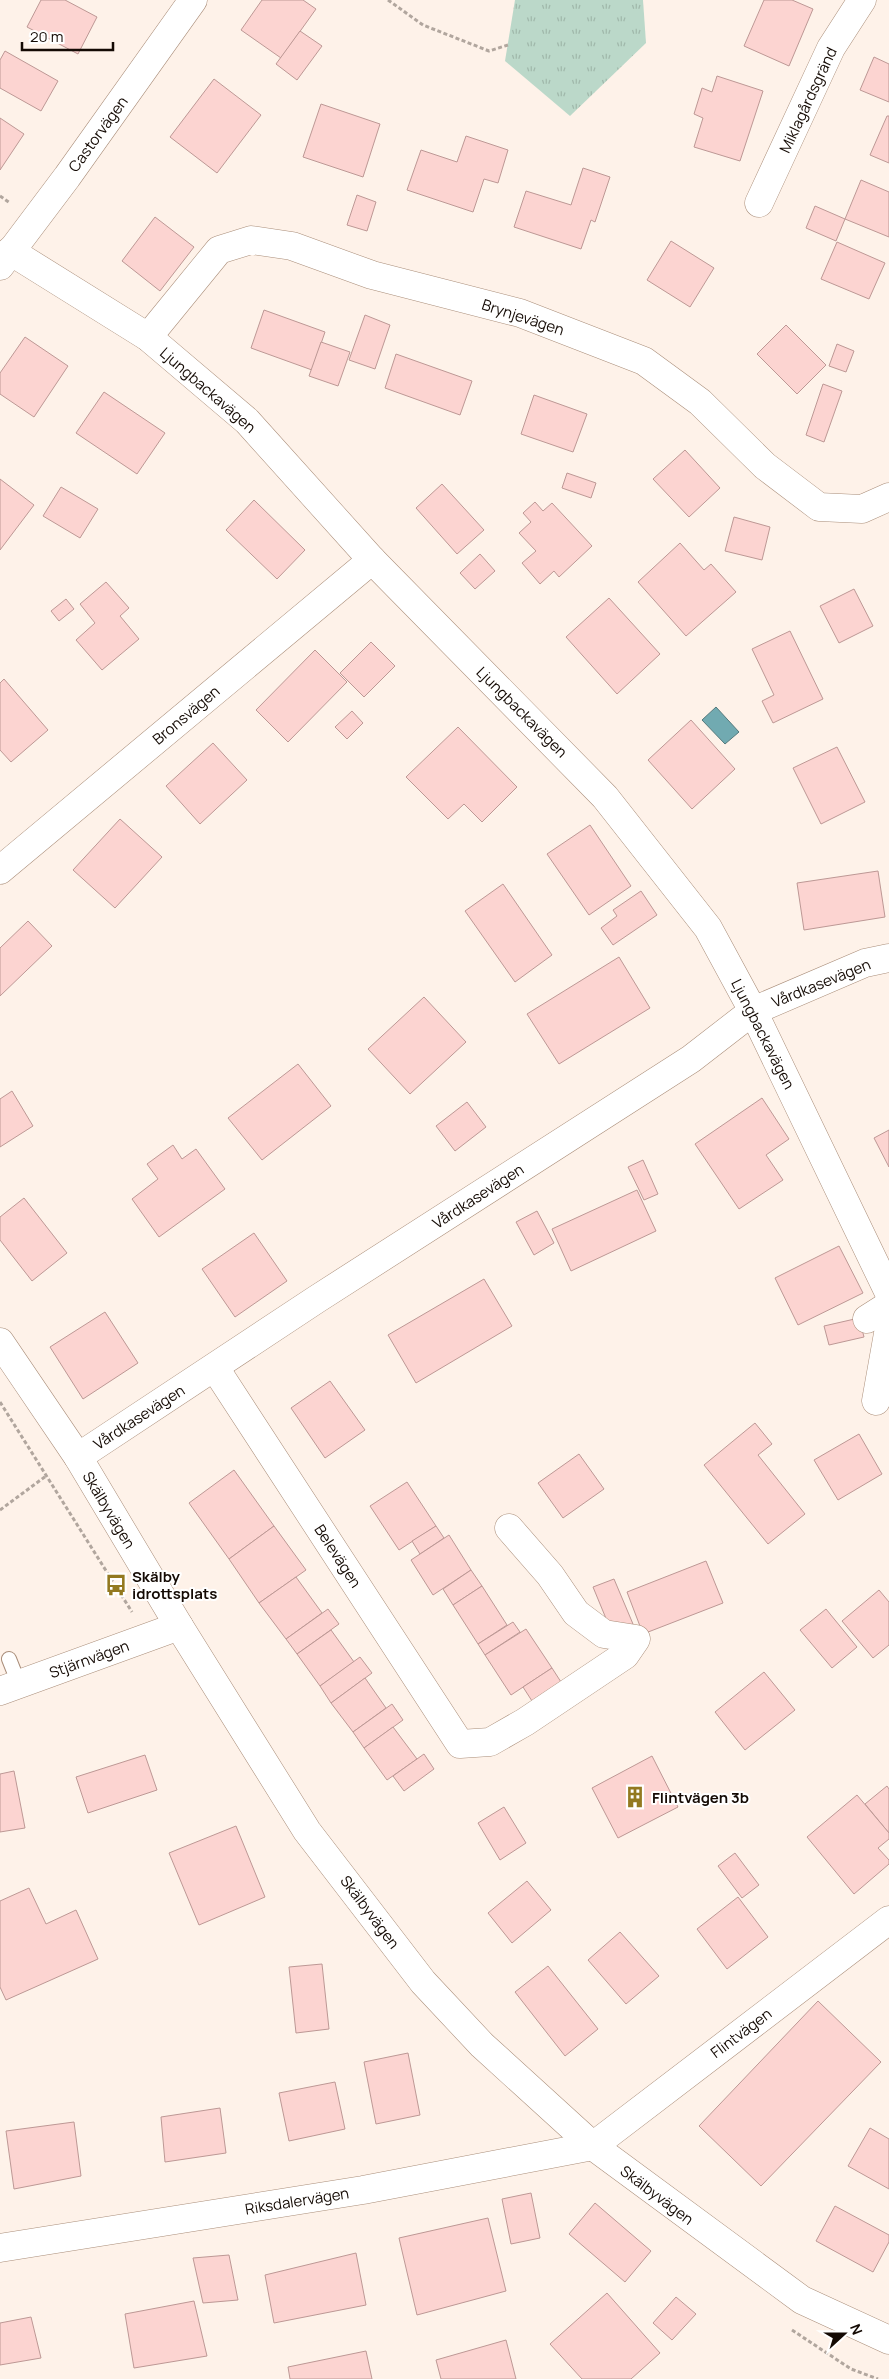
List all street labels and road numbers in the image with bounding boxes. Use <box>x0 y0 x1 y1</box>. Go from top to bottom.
street label: Miklagårdsgränd <box>774 44 842 156</box>
street label: Castorvägen <box>63 92 133 176</box>
street label: Brynjevägen <box>479 294 567 340</box>
street label: Ljungbackavägen <box>155 342 261 438</box>
street label: Ljungbackavägen <box>472 662 572 762</box>
street label: Bronsvägen <box>148 681 224 749</box>
street label: Vårdkasevägen <box>768 954 874 1012</box>
street label: Ljungbackavägen <box>726 975 800 1093</box>
street label: Vårdkasevägen <box>428 1159 528 1233</box>
street label: Vårdkasevägen <box>89 1380 189 1454</box>
street label: Skälbyvägen <box>78 1467 140 1553</box>
street label: Belevägen <box>310 1520 366 1592</box>
street label: Stjärnvägen <box>46 1635 132 1683</box>
street label: Skälbyvägen <box>336 1871 405 1953</box>
street label: Flintvägen <box>706 2003 776 2063</box>
street label: Skälbyvägen <box>616 2161 698 2230</box>
street label: Riksdalervägen <box>244 2182 351 2220</box>

